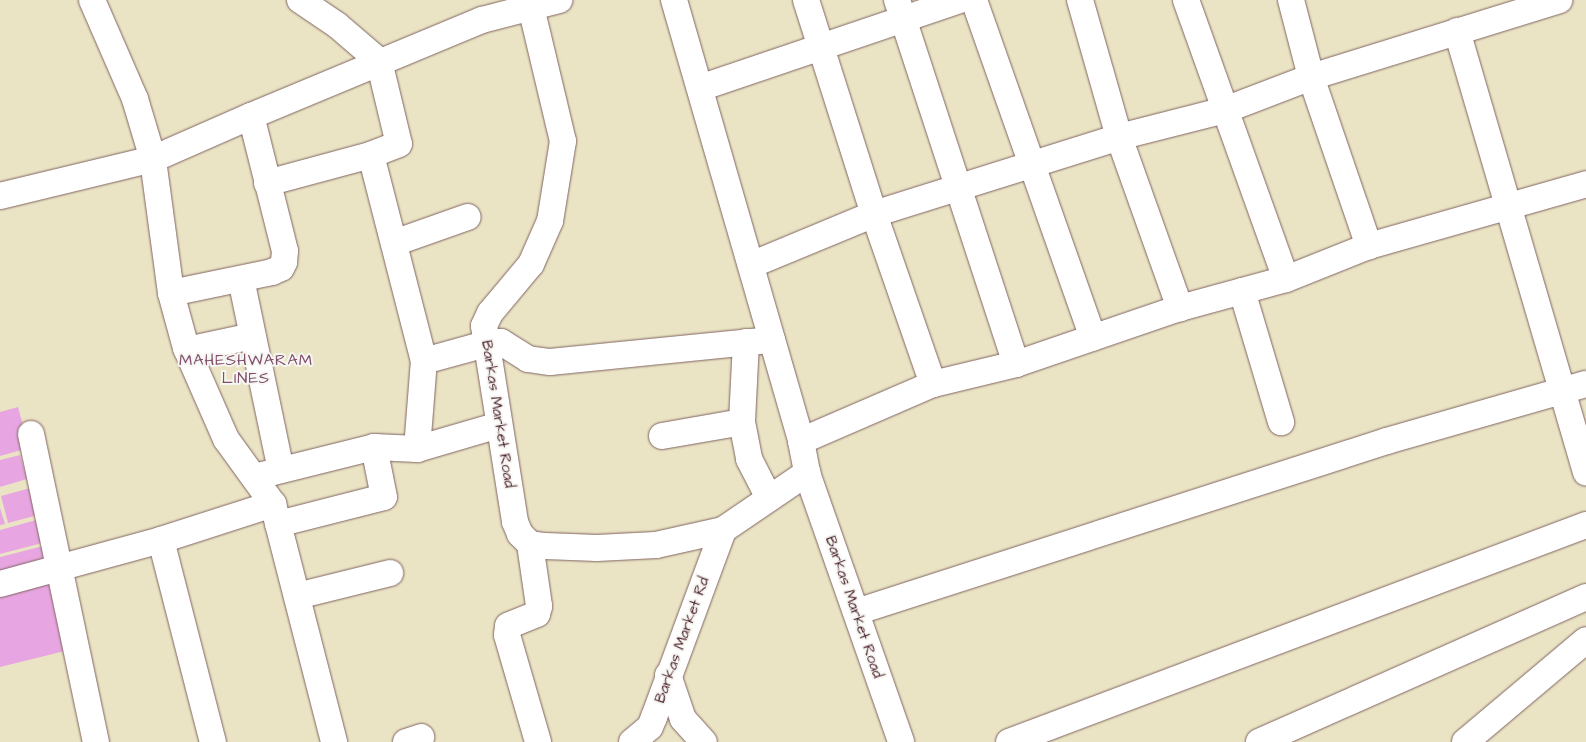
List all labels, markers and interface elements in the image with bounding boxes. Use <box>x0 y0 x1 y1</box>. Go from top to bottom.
street label: Barkas Market Road <box>477 339 519 489</box>
district label: MAHESHWARAM LINES <box>178 350 314 388</box>
street label: Barkas Market Road <box>821 534 887 680</box>
street label: Barkas Market Rd <box>651 574 713 706</box>

